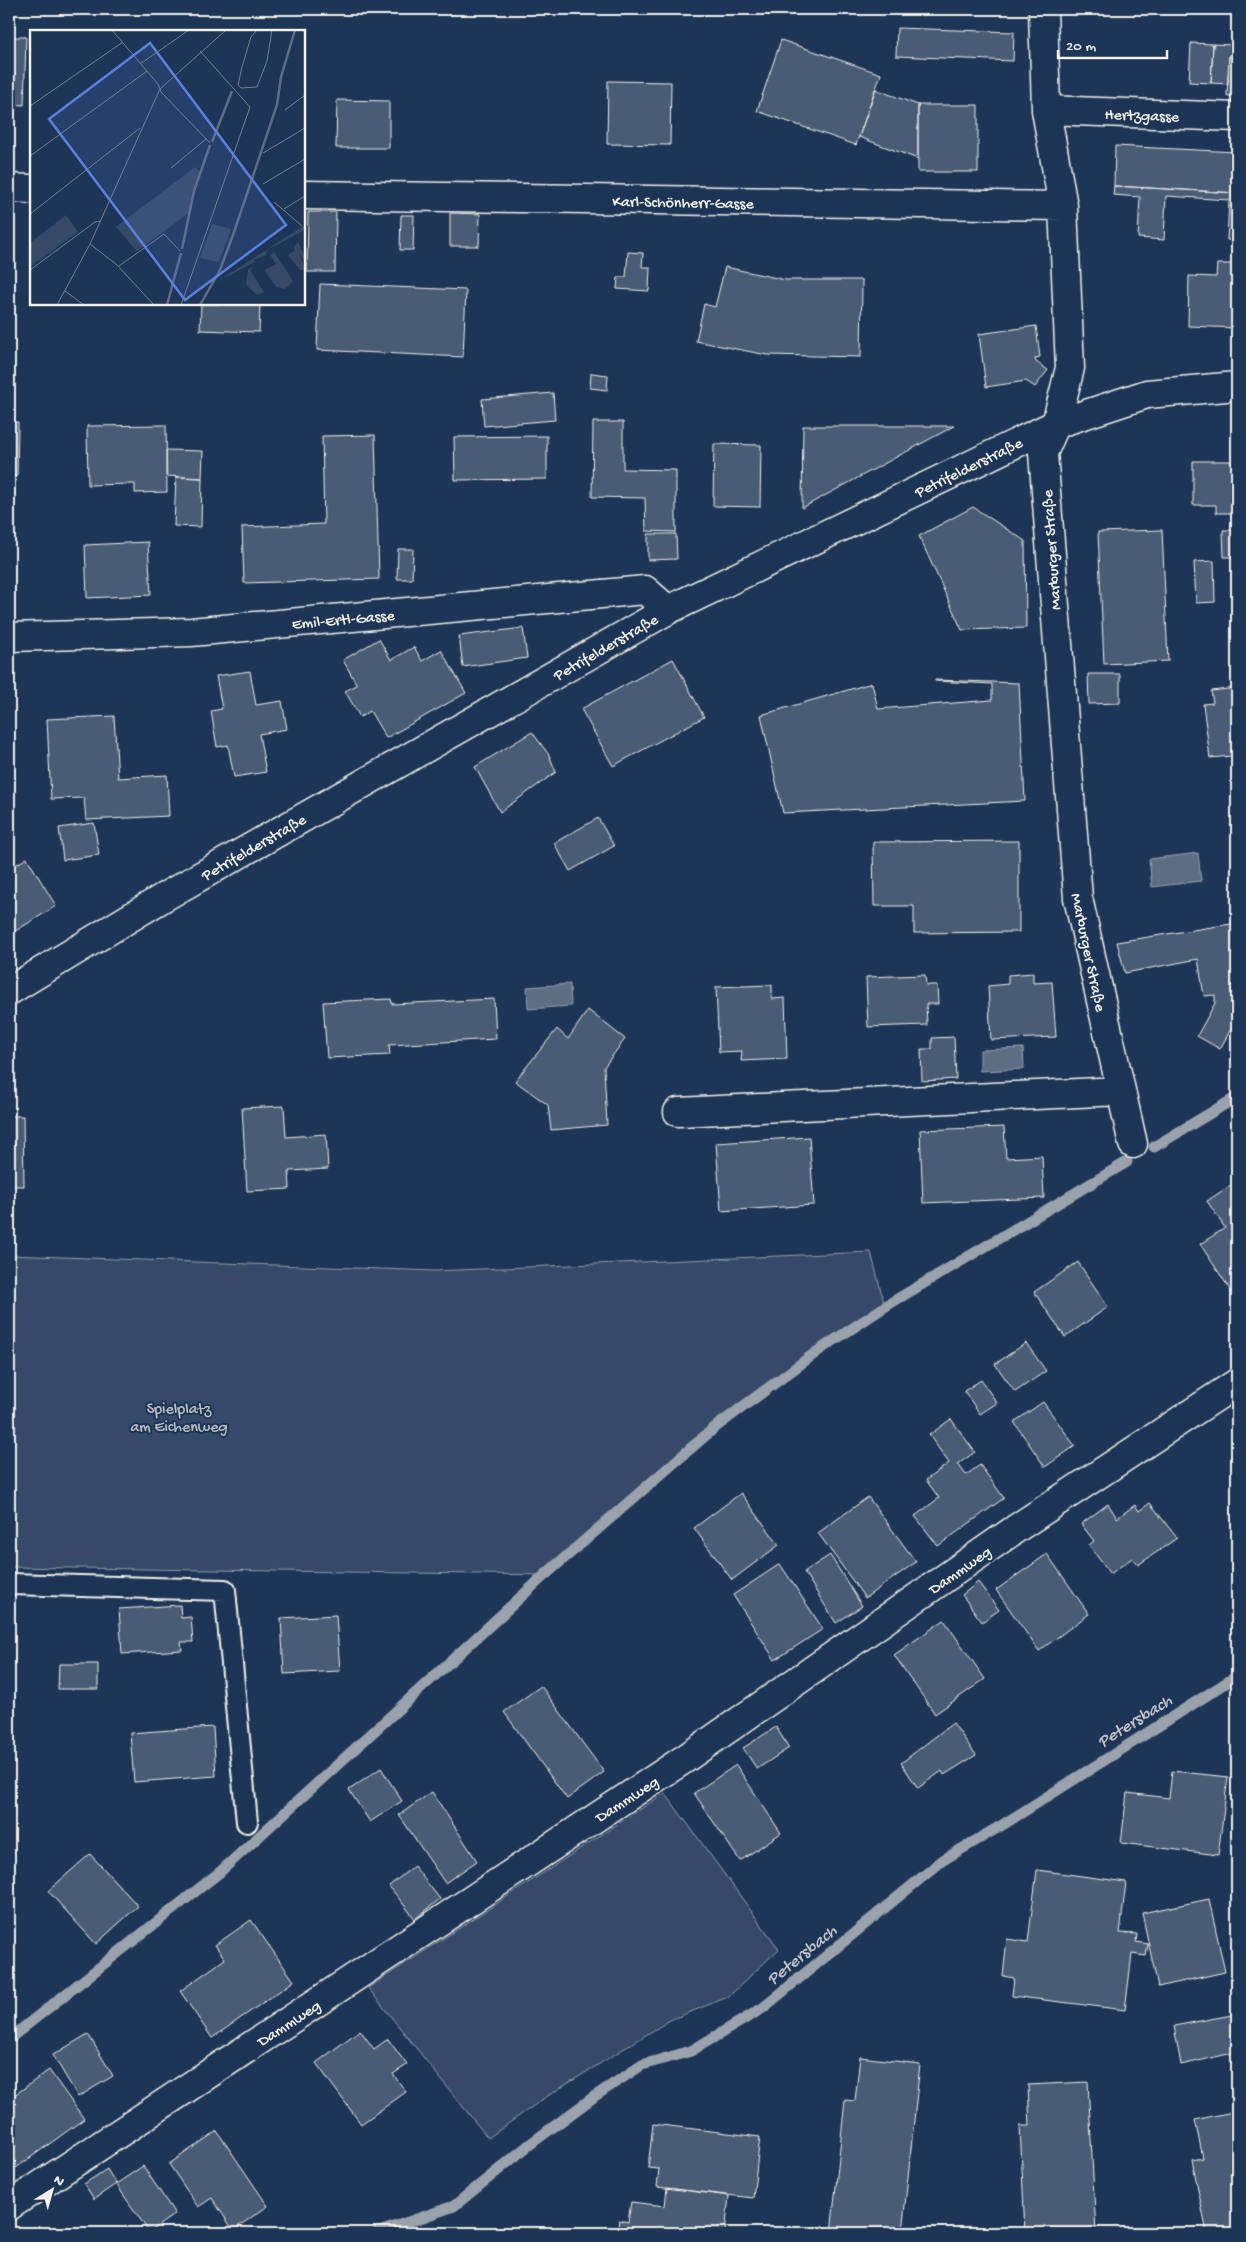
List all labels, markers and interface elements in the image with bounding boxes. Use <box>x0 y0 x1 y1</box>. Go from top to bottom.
scale bar <box>1058 28 1167 60</box>
inset map <box>30 30 305 305</box>
text: 20 m <box>1066 38 1096 56</box>
street label: Hertzgasse <box>1104 107 1180 128</box>
street label: Karl-Schönherr-Gasse <box>612 194 755 215</box>
street label: Petrifelderstraße <box>912 434 1027 504</box>
street label: Marburger Straße <box>1040 488 1067 611</box>
street label: Emil-Ertl-Gasse <box>291 607 396 635</box>
street label: Petrifelderstraße <box>550 611 663 687</box>
street label: Petrifelderstraße <box>198 811 311 887</box>
street label: Marburger Straße <box>1065 892 1109 1014</box>
park label: Spielplatz am Eichenweg <box>130 1401 228 1438</box>
street label: Dammweg <box>925 1543 996 1601</box>
water label: Petersbach <box>1094 1691 1177 1753</box>
street label: Dammweg <box>592 1773 663 1829</box>
water label: Petersbach <box>763 1921 842 1991</box>
street label: Dammweg <box>254 1997 325 2053</box>
north arrow <box>28 2164 78 2214</box>
text: N <box>50 2172 67 2191</box>

